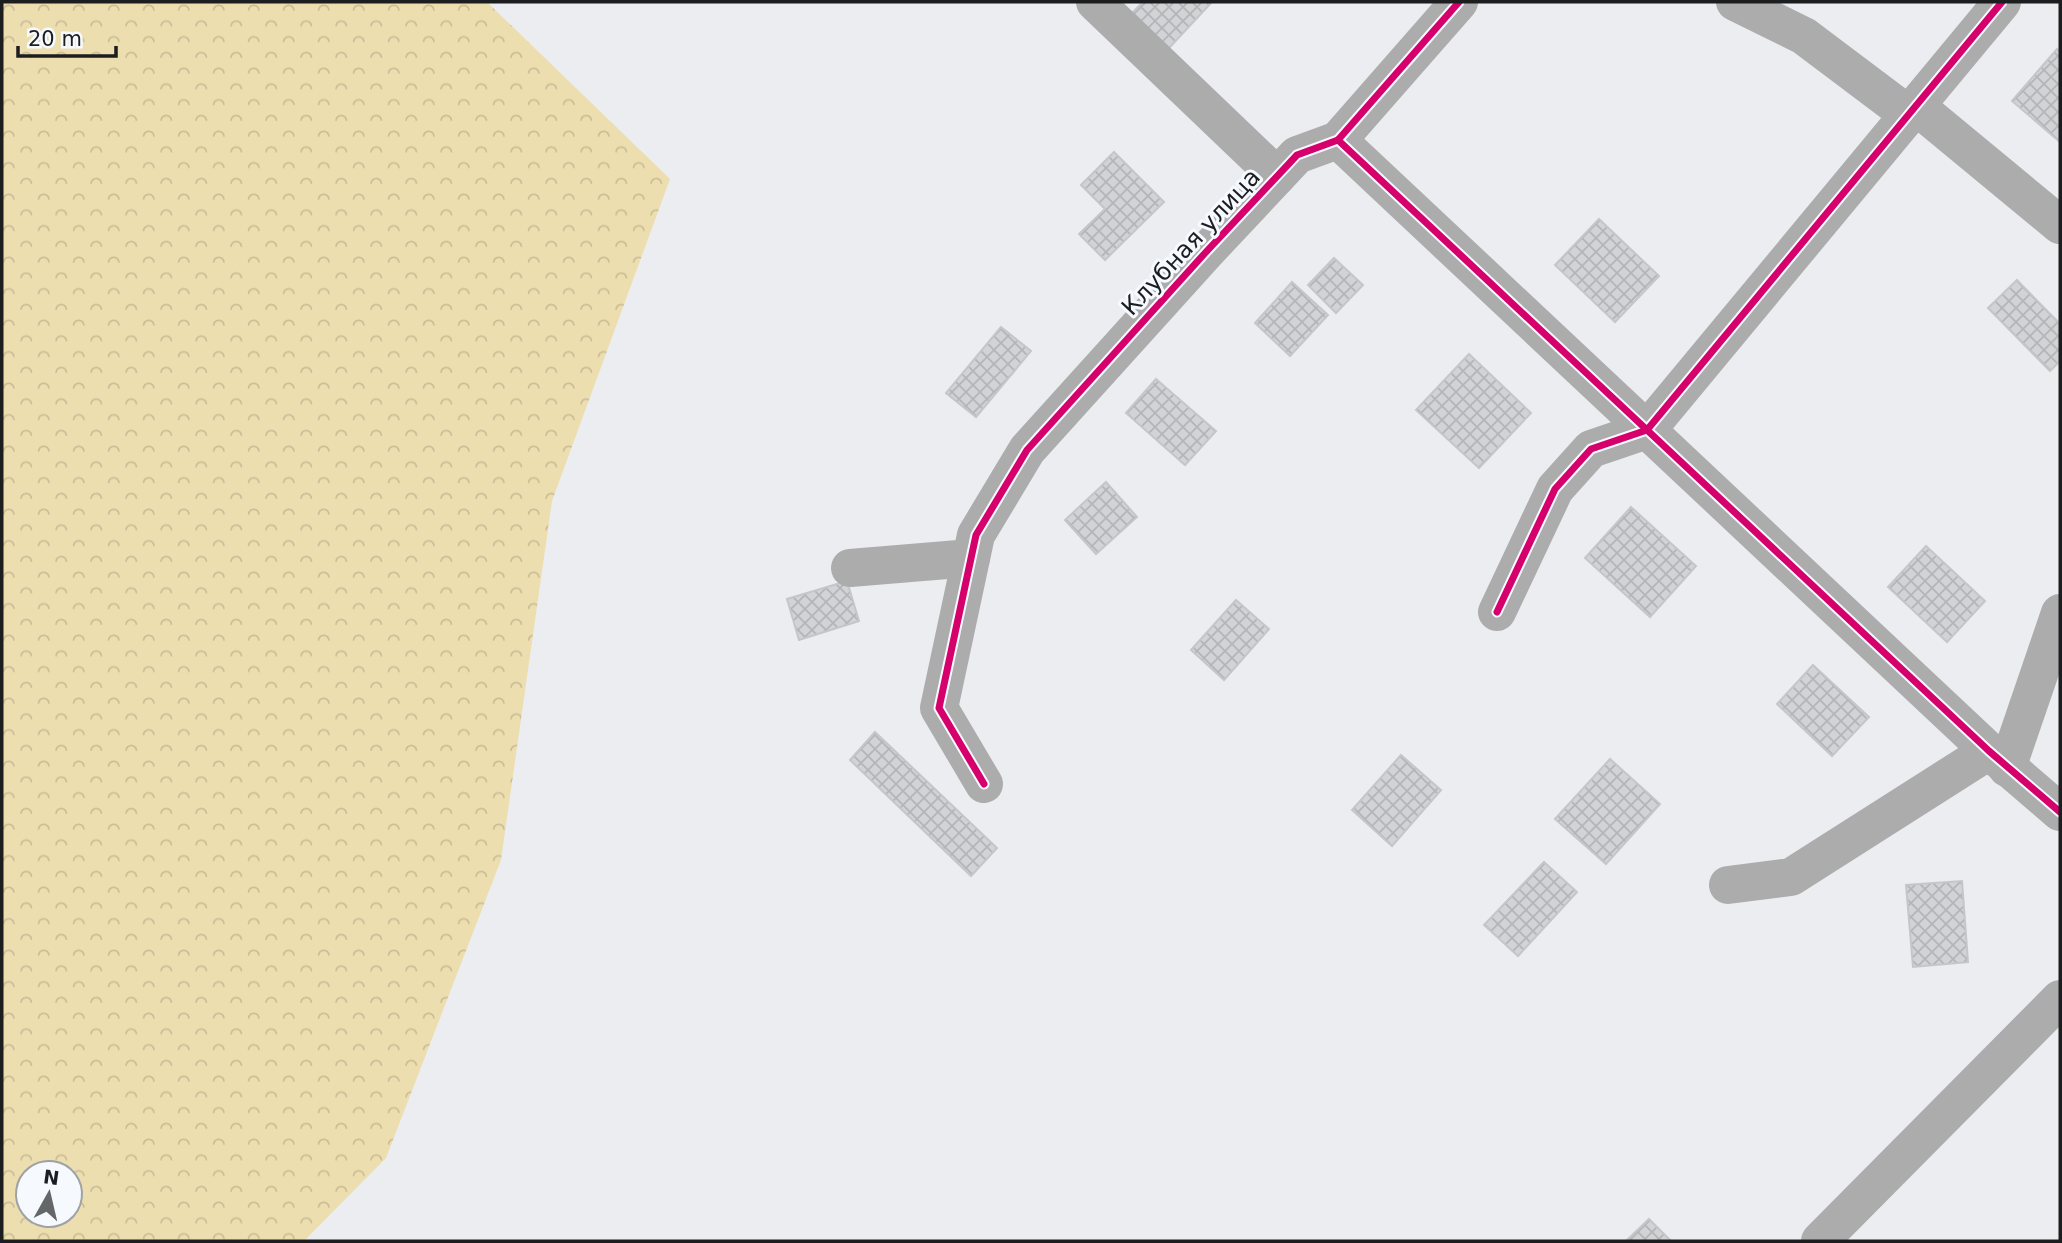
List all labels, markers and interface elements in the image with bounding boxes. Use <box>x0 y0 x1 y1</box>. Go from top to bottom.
scale bar <box>18 14 116 58</box>
text: 20 m <box>28 27 82 51</box>
street label: Клубная улица <box>1116 163 1266 321</box>
north arrow <box>14 1159 84 1229</box>
text: N <box>42 1165 61 1189</box>

